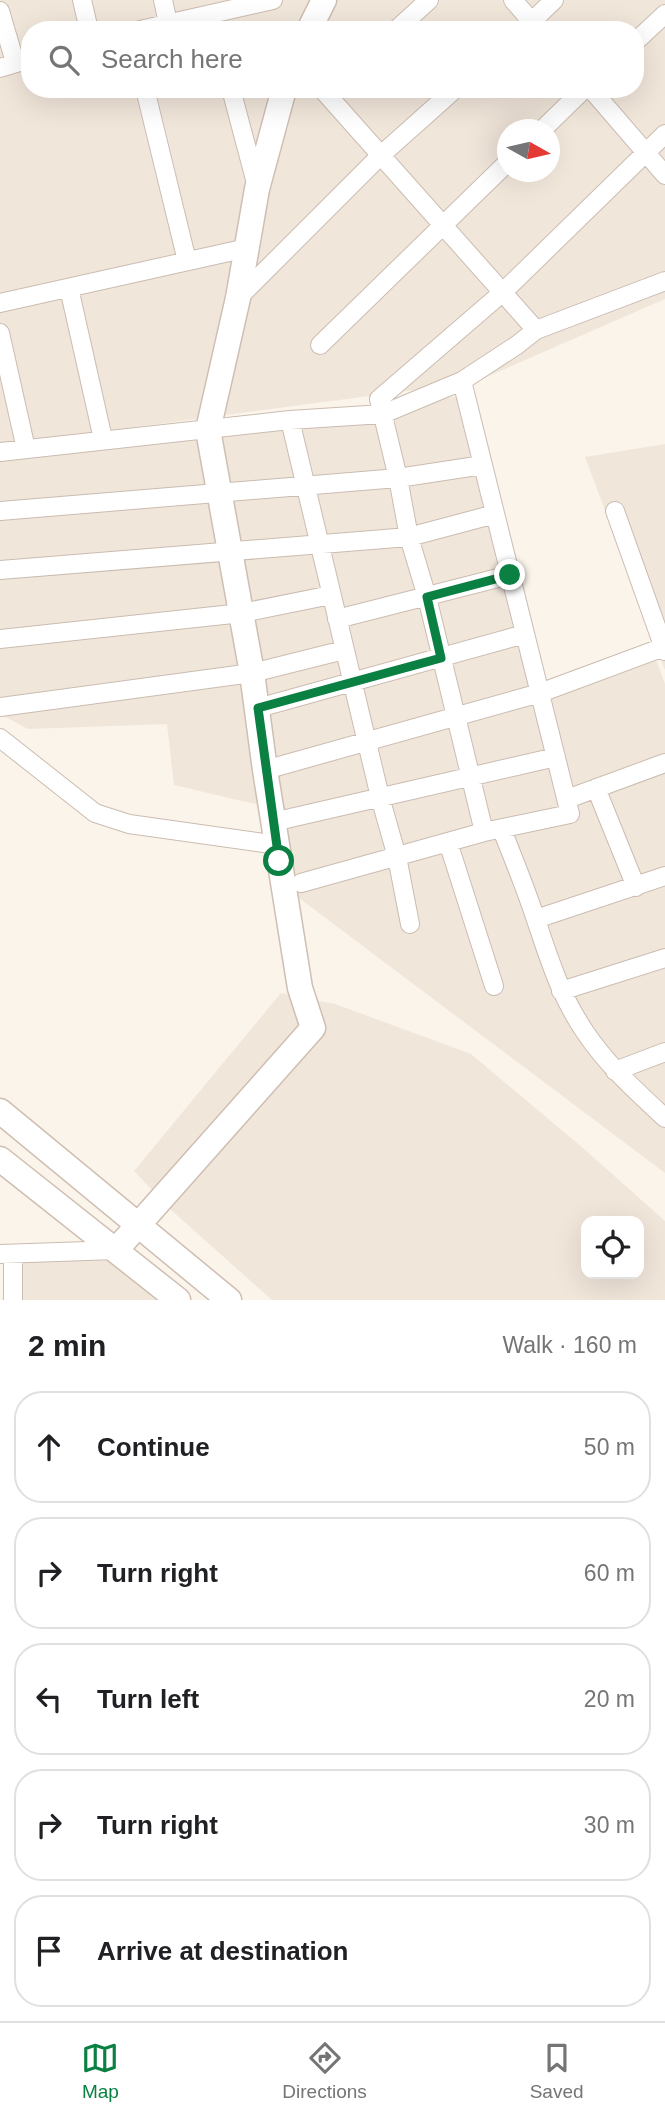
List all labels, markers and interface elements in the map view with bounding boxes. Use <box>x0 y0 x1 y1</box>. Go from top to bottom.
search box <box>21 21 644 98</box>
icon: search <box>45 41 83 79</box>
text: Search here <box>101 44 243 74</box>
north arrow <box>497 119 560 182</box>
route end <box>494 559 525 590</box>
route start <box>263 845 294 876</box>
map controls <box>581 1216 644 1279</box>
button: locate <box>581 1216 644 1279</box>
text: 2 min <box>28 1329 106 1362</box>
text: Walk · 160 m <box>502 1332 637 1358</box>
icon: ahead <box>30 1428 68 1466</box>
text: Continue <box>97 1432 210 1462</box>
text: 50 m <box>584 1434 635 1460</box>
icon: right <box>30 1554 68 1592</box>
text: Turn right <box>97 1558 218 1588</box>
text: 60 m <box>584 1560 635 1586</box>
icon: left <box>30 1680 68 1718</box>
text: Turn left <box>97 1684 199 1714</box>
text: 20 m <box>584 1686 635 1712</box>
icon: right <box>30 1806 68 1844</box>
text: Turn right <box>97 1810 218 1840</box>
text: 30 m <box>584 1812 635 1838</box>
icon: arrive <box>30 1932 68 1970</box>
text: Arrive at destination <box>97 1936 348 1966</box>
tab: Map <box>81 2039 119 2103</box>
tab: Directions <box>282 2039 367 2103</box>
tab: Saved <box>530 2039 584 2103</box>

